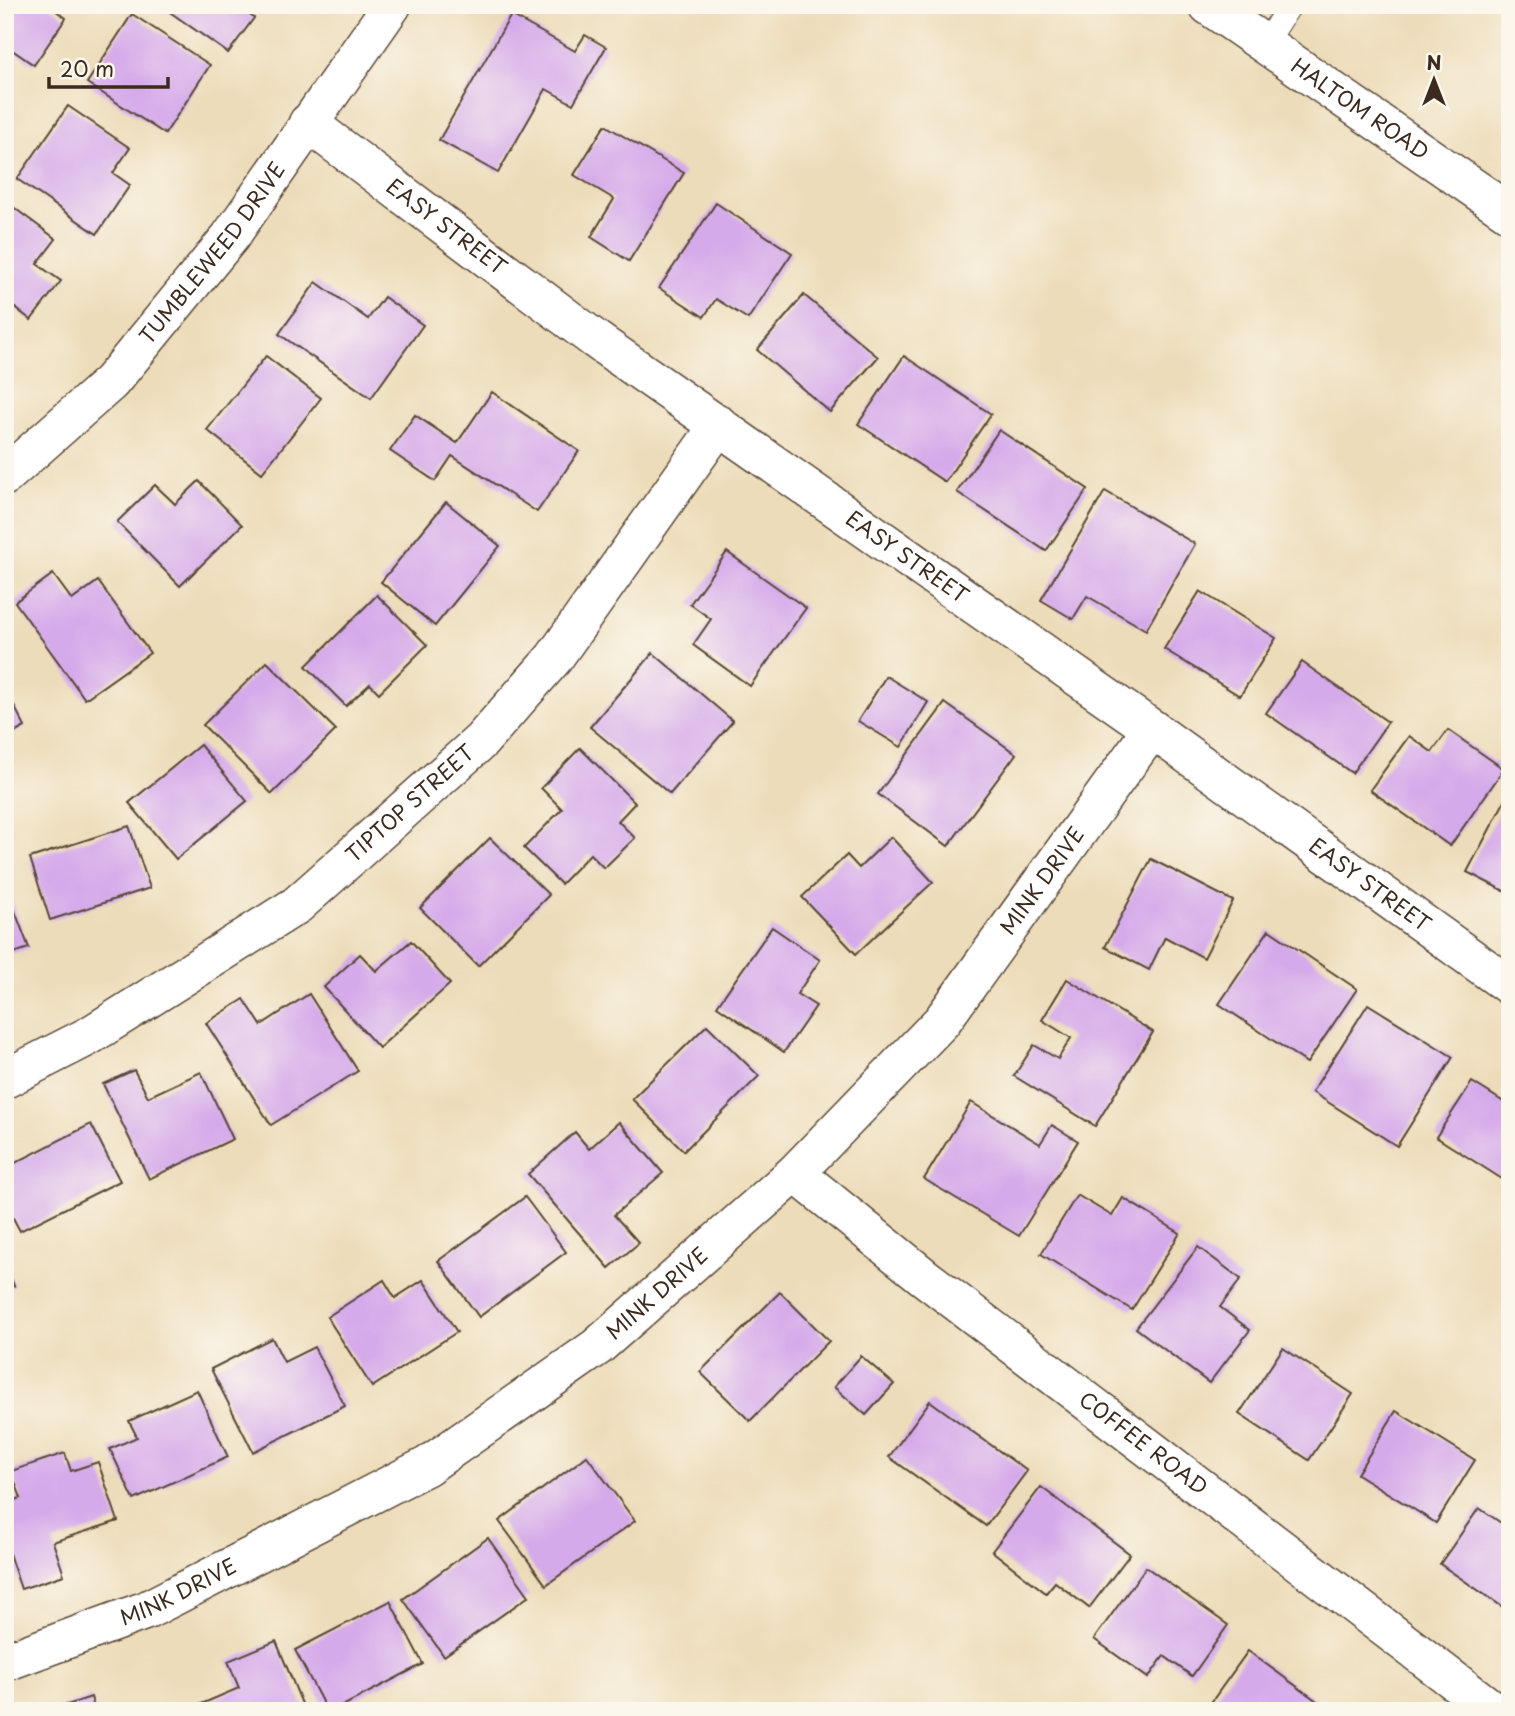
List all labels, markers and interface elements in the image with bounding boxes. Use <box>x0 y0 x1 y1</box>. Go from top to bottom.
scale bar <box>49 46 168 90</box>
north arrow <box>1400 46 1470 116</box>
text: N <box>1426 48 1442 76</box>
street label: HALTOM ROAD <box>1285 49 1436 167</box>
text: 20 m <box>60 52 114 84</box>
street label: TUMBLEWEED DRIVE <box>131 155 292 350</box>
street label: EASY STREET <box>380 170 515 282</box>
street label: EASY STREET <box>840 502 977 611</box>
street label: TIPTOP STREET <box>337 736 481 869</box>
street label: MINK DRIVE <box>991 819 1091 941</box>
street label: EASY STREET <box>1303 829 1439 939</box>
street label: MINK DRIVE <box>598 1239 714 1346</box>
street label: COFFEE ROAD <box>1073 1383 1215 1502</box>
street label: MINK DRIVE <box>115 1549 241 1633</box>

